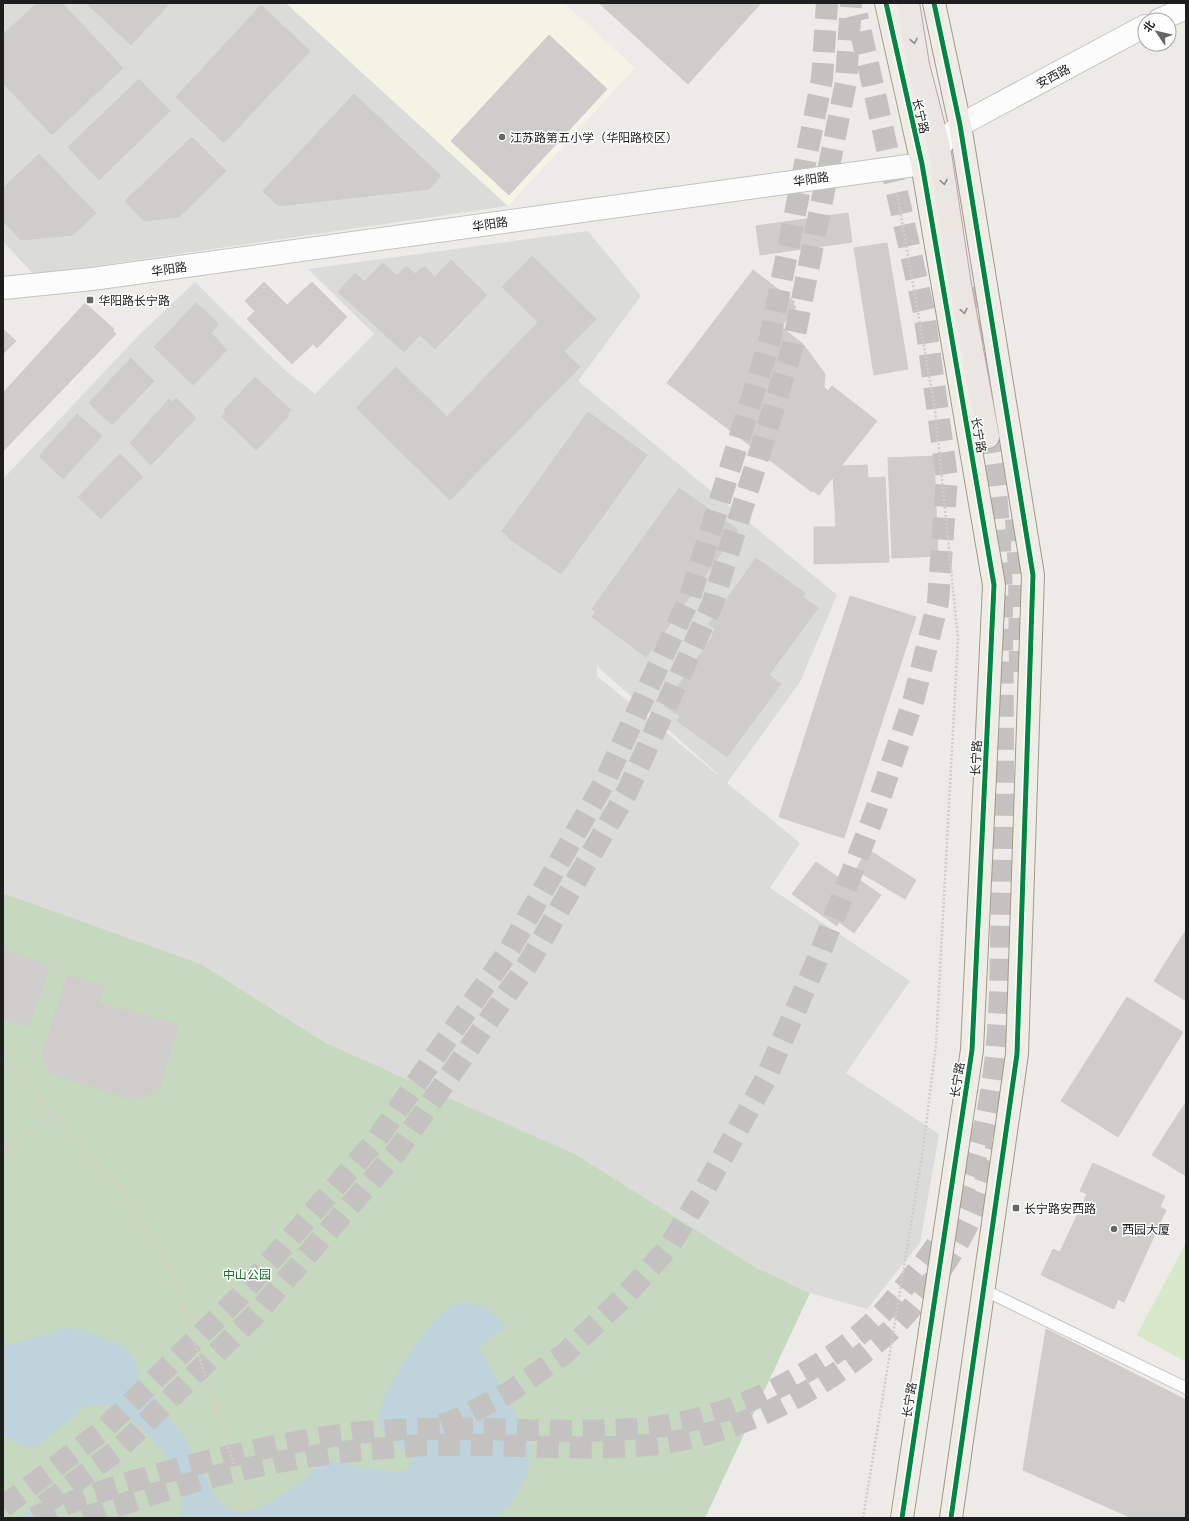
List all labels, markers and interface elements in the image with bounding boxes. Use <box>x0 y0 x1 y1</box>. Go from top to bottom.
north arrow <box>1137 12 1177 52</box>
text: 北 <box>1140 18 1158 35</box>
one-way arrow <box>909 38 918 45</box>
street label: 安西路 <box>1034 61 1072 91</box>
street label: 长宁路 <box>910 97 932 135</box>
place label: 江苏路第五小学（华阳路校区） <box>510 130 678 145</box>
marker: 江苏路第五小学（华阳路校区） <box>497 132 507 142</box>
street label: 华阳路 <box>792 169 830 189</box>
one-way arrow <box>939 179 948 185</box>
street label: 华阳路 <box>471 214 509 234</box>
street label: 华阳路 <box>150 259 188 279</box>
place label: 华阳路长宁路 <box>98 293 170 308</box>
marker: 华阳路长宁路 <box>85 295 95 305</box>
one-way arrow <box>960 307 968 314</box>
street label: 长宁路 <box>968 416 990 454</box>
street label: 长宁路 <box>968 740 984 776</box>
street label: 长宁路 <box>947 1061 967 1099</box>
place label: 长宁路安西路 <box>1024 1201 1096 1216</box>
marker: 长宁路安西路 <box>1011 1203 1021 1213</box>
place label: 西园大厦 <box>1122 1222 1170 1237</box>
marker: 西园大厦 <box>1109 1224 1119 1234</box>
park label: 中山公园 <box>223 1267 271 1282</box>
street label: 长宁路 <box>899 1381 919 1419</box>

